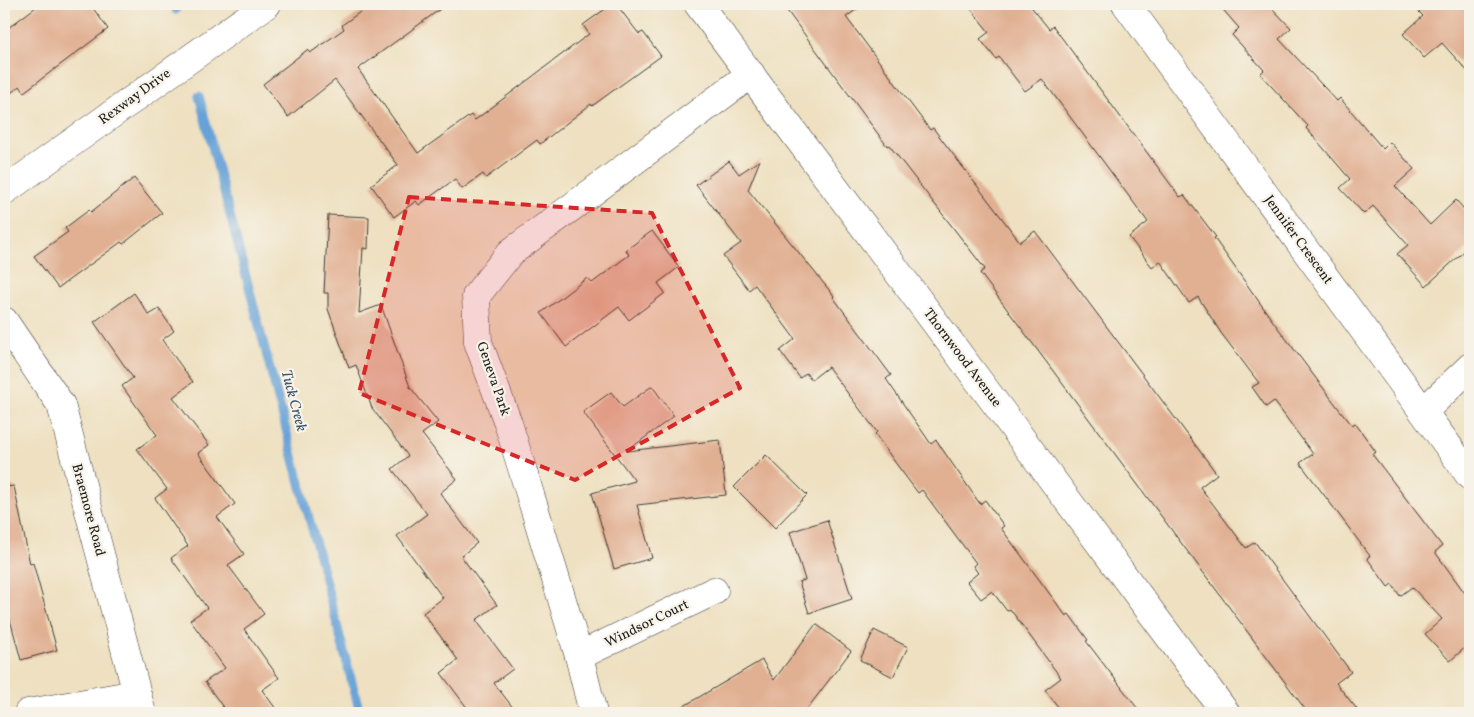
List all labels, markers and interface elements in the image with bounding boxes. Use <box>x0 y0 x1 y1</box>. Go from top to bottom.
street label: Rexway Drive <box>95 64 175 130</box>
street label: Jennifer Crescent <box>1259 192 1337 289</box>
street label: Thornwood Avenue <box>918 305 1006 412</box>
street label: Geneva Park <box>471 339 515 419</box>
water label: Tuck Creek <box>275 368 311 434</box>
street label: Braemore Road <box>67 462 109 558</box>
street label: Windsor Court <box>602 595 692 653</box>

